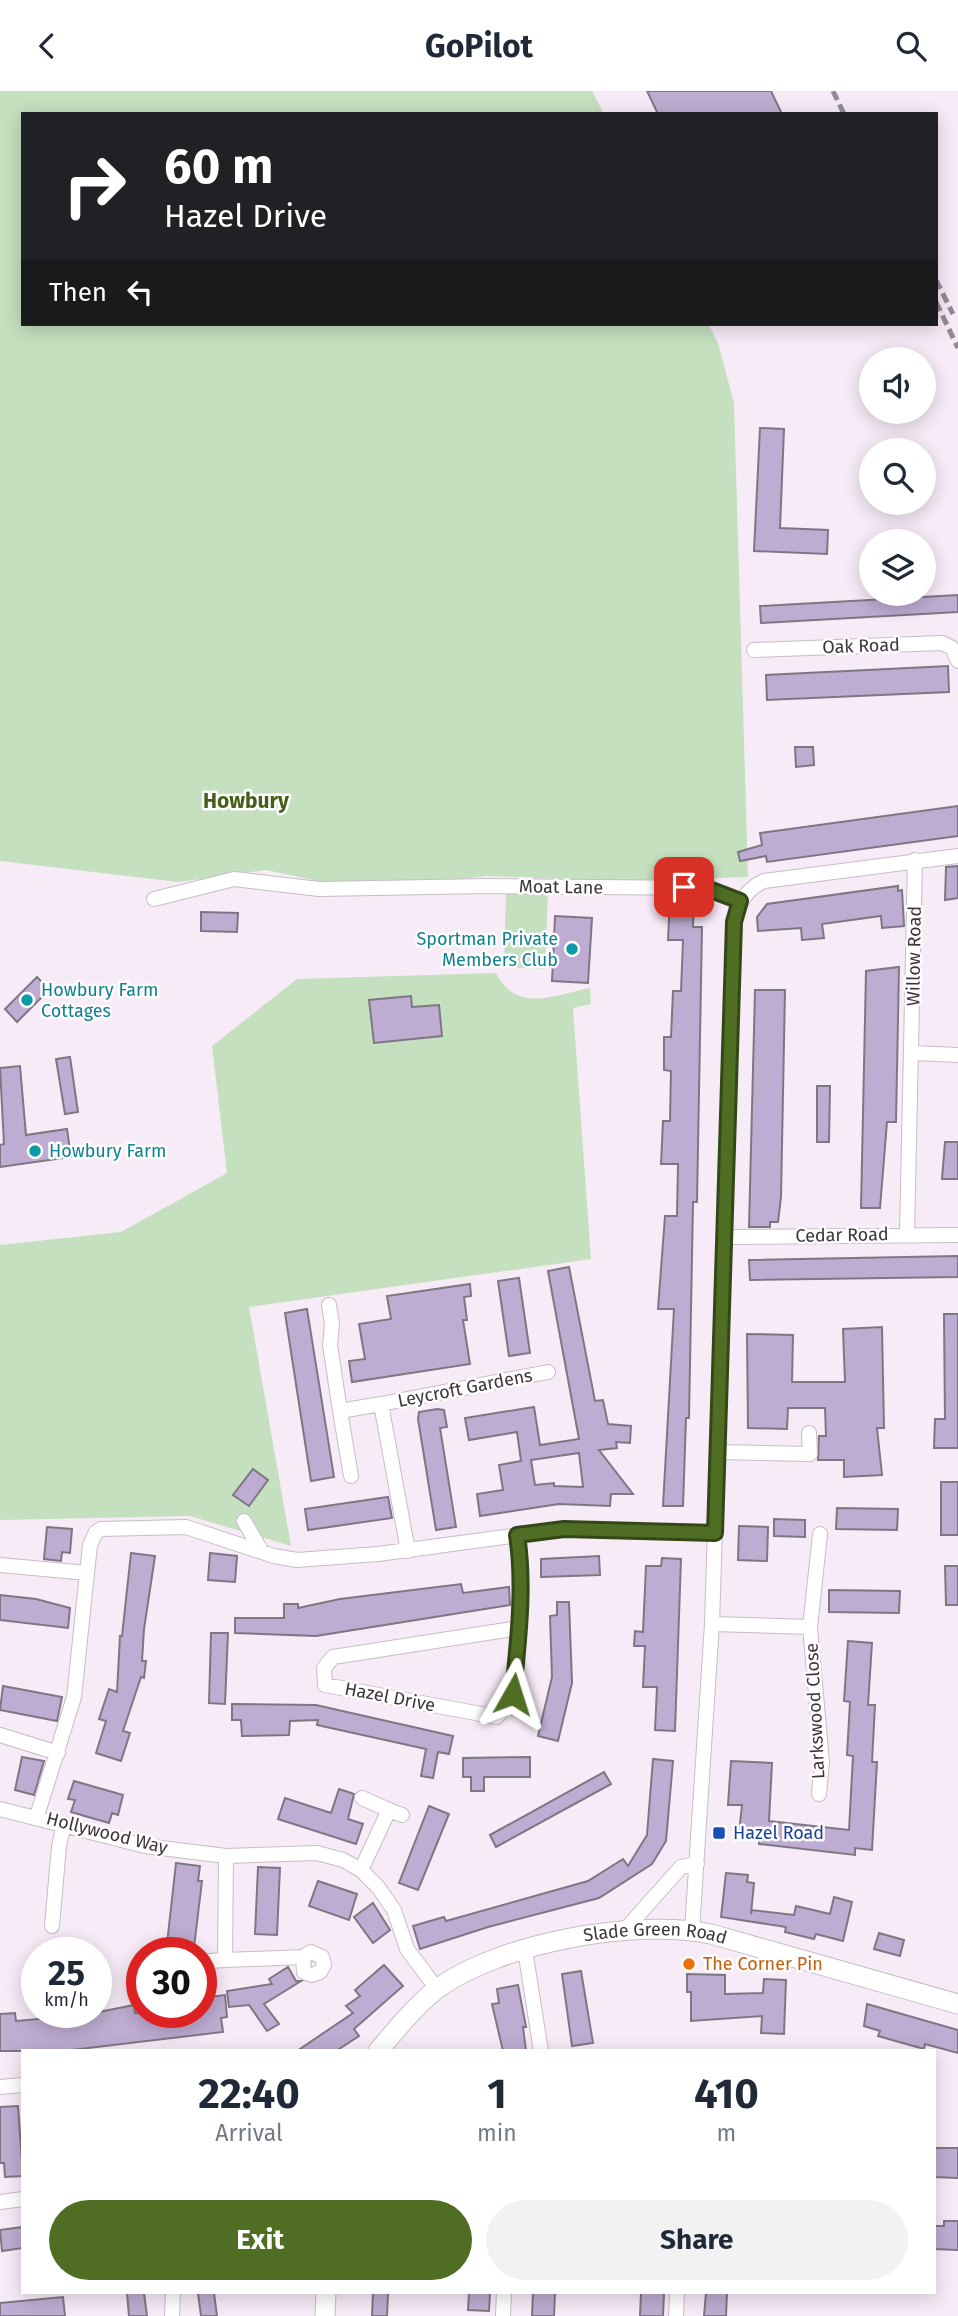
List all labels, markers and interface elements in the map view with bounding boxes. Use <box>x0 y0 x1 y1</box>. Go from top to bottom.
icon: back <box>28 27 66 65</box>
text: GoPilot <box>425 27 533 65</box>
icon: search <box>892 27 930 65</box>
text: 60 m <box>164 137 273 196</box>
icon: right <box>49 140 140 231</box>
text: Hazel Drive <box>164 197 327 235</box>
icon: left <box>121 273 159 311</box>
text: Then <box>49 277 107 308</box>
map controls <box>859 347 936 606</box>
button: sound <box>859 347 936 424</box>
button: search <box>859 438 936 515</box>
button: layers <box>859 529 936 606</box>
street label: Oak Road <box>822 634 900 658</box>
district label: Howbury <box>203 788 289 814</box>
pin <box>654 857 714 917</box>
icon: arrive <box>665 868 703 906</box>
street label: Moat Lane <box>519 875 603 899</box>
street label: Willow Road <box>902 906 926 1006</box>
place label: Sportman Private Members Club <box>416 928 558 971</box>
marker: Sportman Private Members Club <box>564 941 580 957</box>
place label: Howbury Farm Cottages <box>41 979 158 1022</box>
marker: Howbury Farm Cottages <box>19 992 35 1008</box>
place label: Howbury Farm <box>49 1140 166 1162</box>
marker: Howbury Farm <box>27 1143 43 1159</box>
street label: Cedar Road <box>795 1223 889 1247</box>
street label: Leycroft Gardens <box>396 1364 534 1412</box>
street label: Larkswood Close <box>800 1642 830 1780</box>
position arrow <box>476 1657 550 1731</box>
street label: Hazel Drive <box>343 1677 437 1717</box>
street label: Hollywood Way <box>44 1807 170 1859</box>
place label: Hazel Road <box>733 1822 824 1844</box>
marker: Hazel Road <box>711 1825 727 1841</box>
street label: Slade Green Road <box>582 1918 730 1949</box>
speed limit sign: 30 <box>126 1937 217 2028</box>
text: 25 <box>48 1952 85 1994</box>
place label: The Corner Pin <box>703 1953 823 1975</box>
marker: The Corner Pin <box>681 1956 697 1972</box>
text: km/h <box>44 1989 89 2011</box>
text: 22:40 <box>198 2069 300 2119</box>
text: 1 <box>487 2069 507 2119</box>
text: 410 <box>694 2069 759 2119</box>
text: Arrival <box>215 2119 283 2147</box>
text: min <box>477 2119 517 2147</box>
text: m <box>717 2119 736 2147</box>
button: Exit <box>49 2200 472 2280</box>
button: Share <box>486 2200 908 2280</box>

